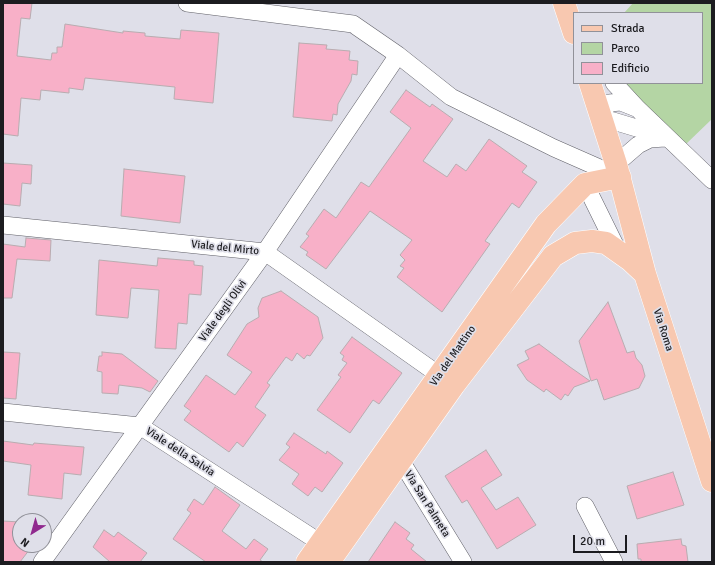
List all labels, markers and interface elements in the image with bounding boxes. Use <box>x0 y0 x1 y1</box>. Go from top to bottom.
legend <box>573 12 703 84</box>
text: Strada <box>611 21 645 36</box>
text: Parco <box>611 41 640 56</box>
text: Edificio <box>611 61 649 76</box>
street label: Viale del Mirto <box>190 238 260 258</box>
street label: Viale degli Olivi <box>196 278 250 344</box>
street label: Via Roma <box>650 307 676 353</box>
street label: Via del Mattino <box>427 323 479 389</box>
street label: Viale della Salvia <box>143 425 217 479</box>
street label: Via San Palmeta <box>401 468 453 540</box>
north arrow <box>12 513 52 553</box>
scale bar <box>575 527 629 553</box>
text: 20 m <box>580 534 605 549</box>
text: N <box>18 535 32 550</box>

